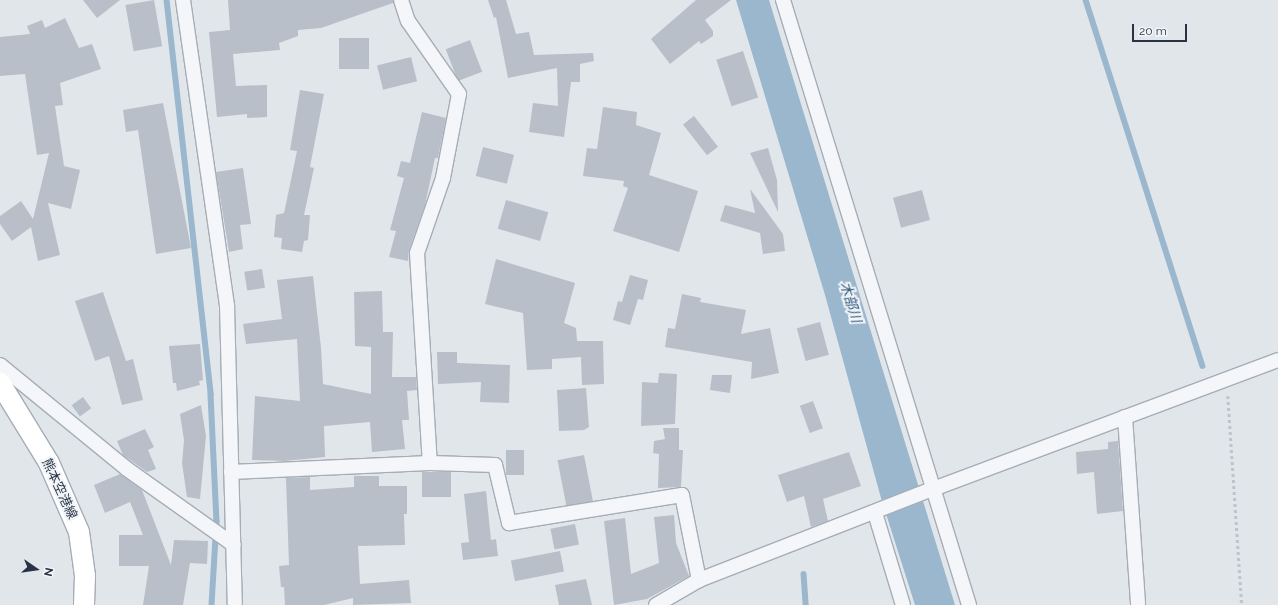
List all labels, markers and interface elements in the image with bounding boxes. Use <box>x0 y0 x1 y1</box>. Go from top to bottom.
scale bar <box>1134 16 1189 42</box>
text: 20 m <box>1139 24 1167 38</box>
water label: 木部川 <box>837 279 865 325</box>
street label: 熊本空港線 <box>38 456 80 522</box>
north arrow <box>16 549 56 589</box>
text: N <box>41 566 55 577</box>

